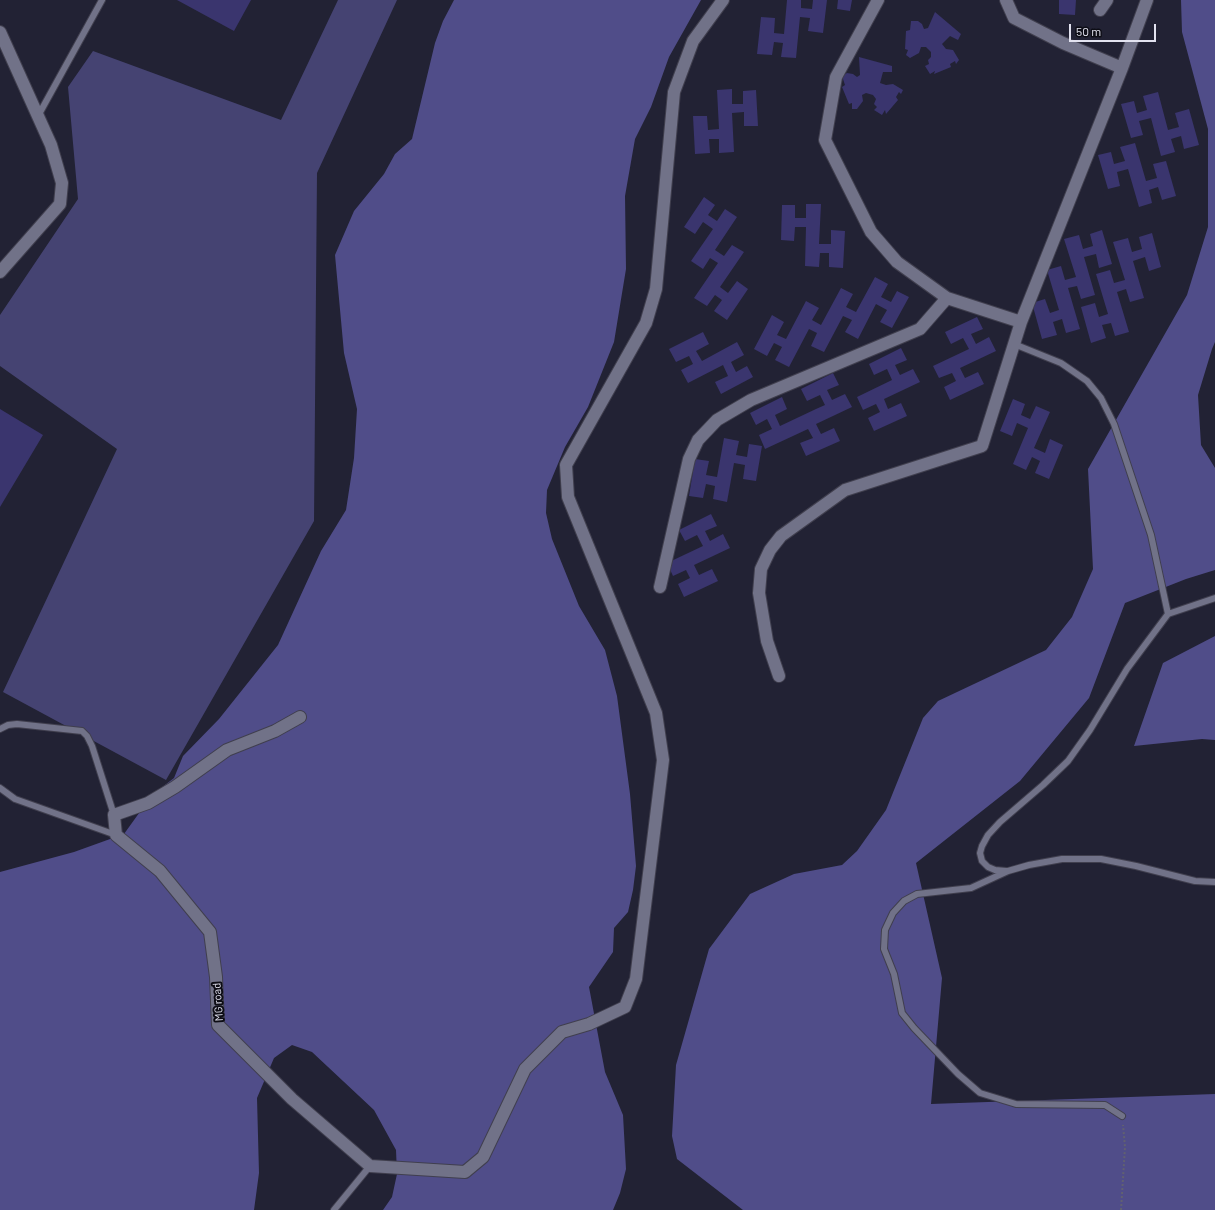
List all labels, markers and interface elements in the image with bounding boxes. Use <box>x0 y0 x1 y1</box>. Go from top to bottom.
scale bar <box>1071 16 1158 42</box>
text: 50 m <box>1076 24 1101 38</box>
street label: MG road <box>210 982 226 1022</box>

